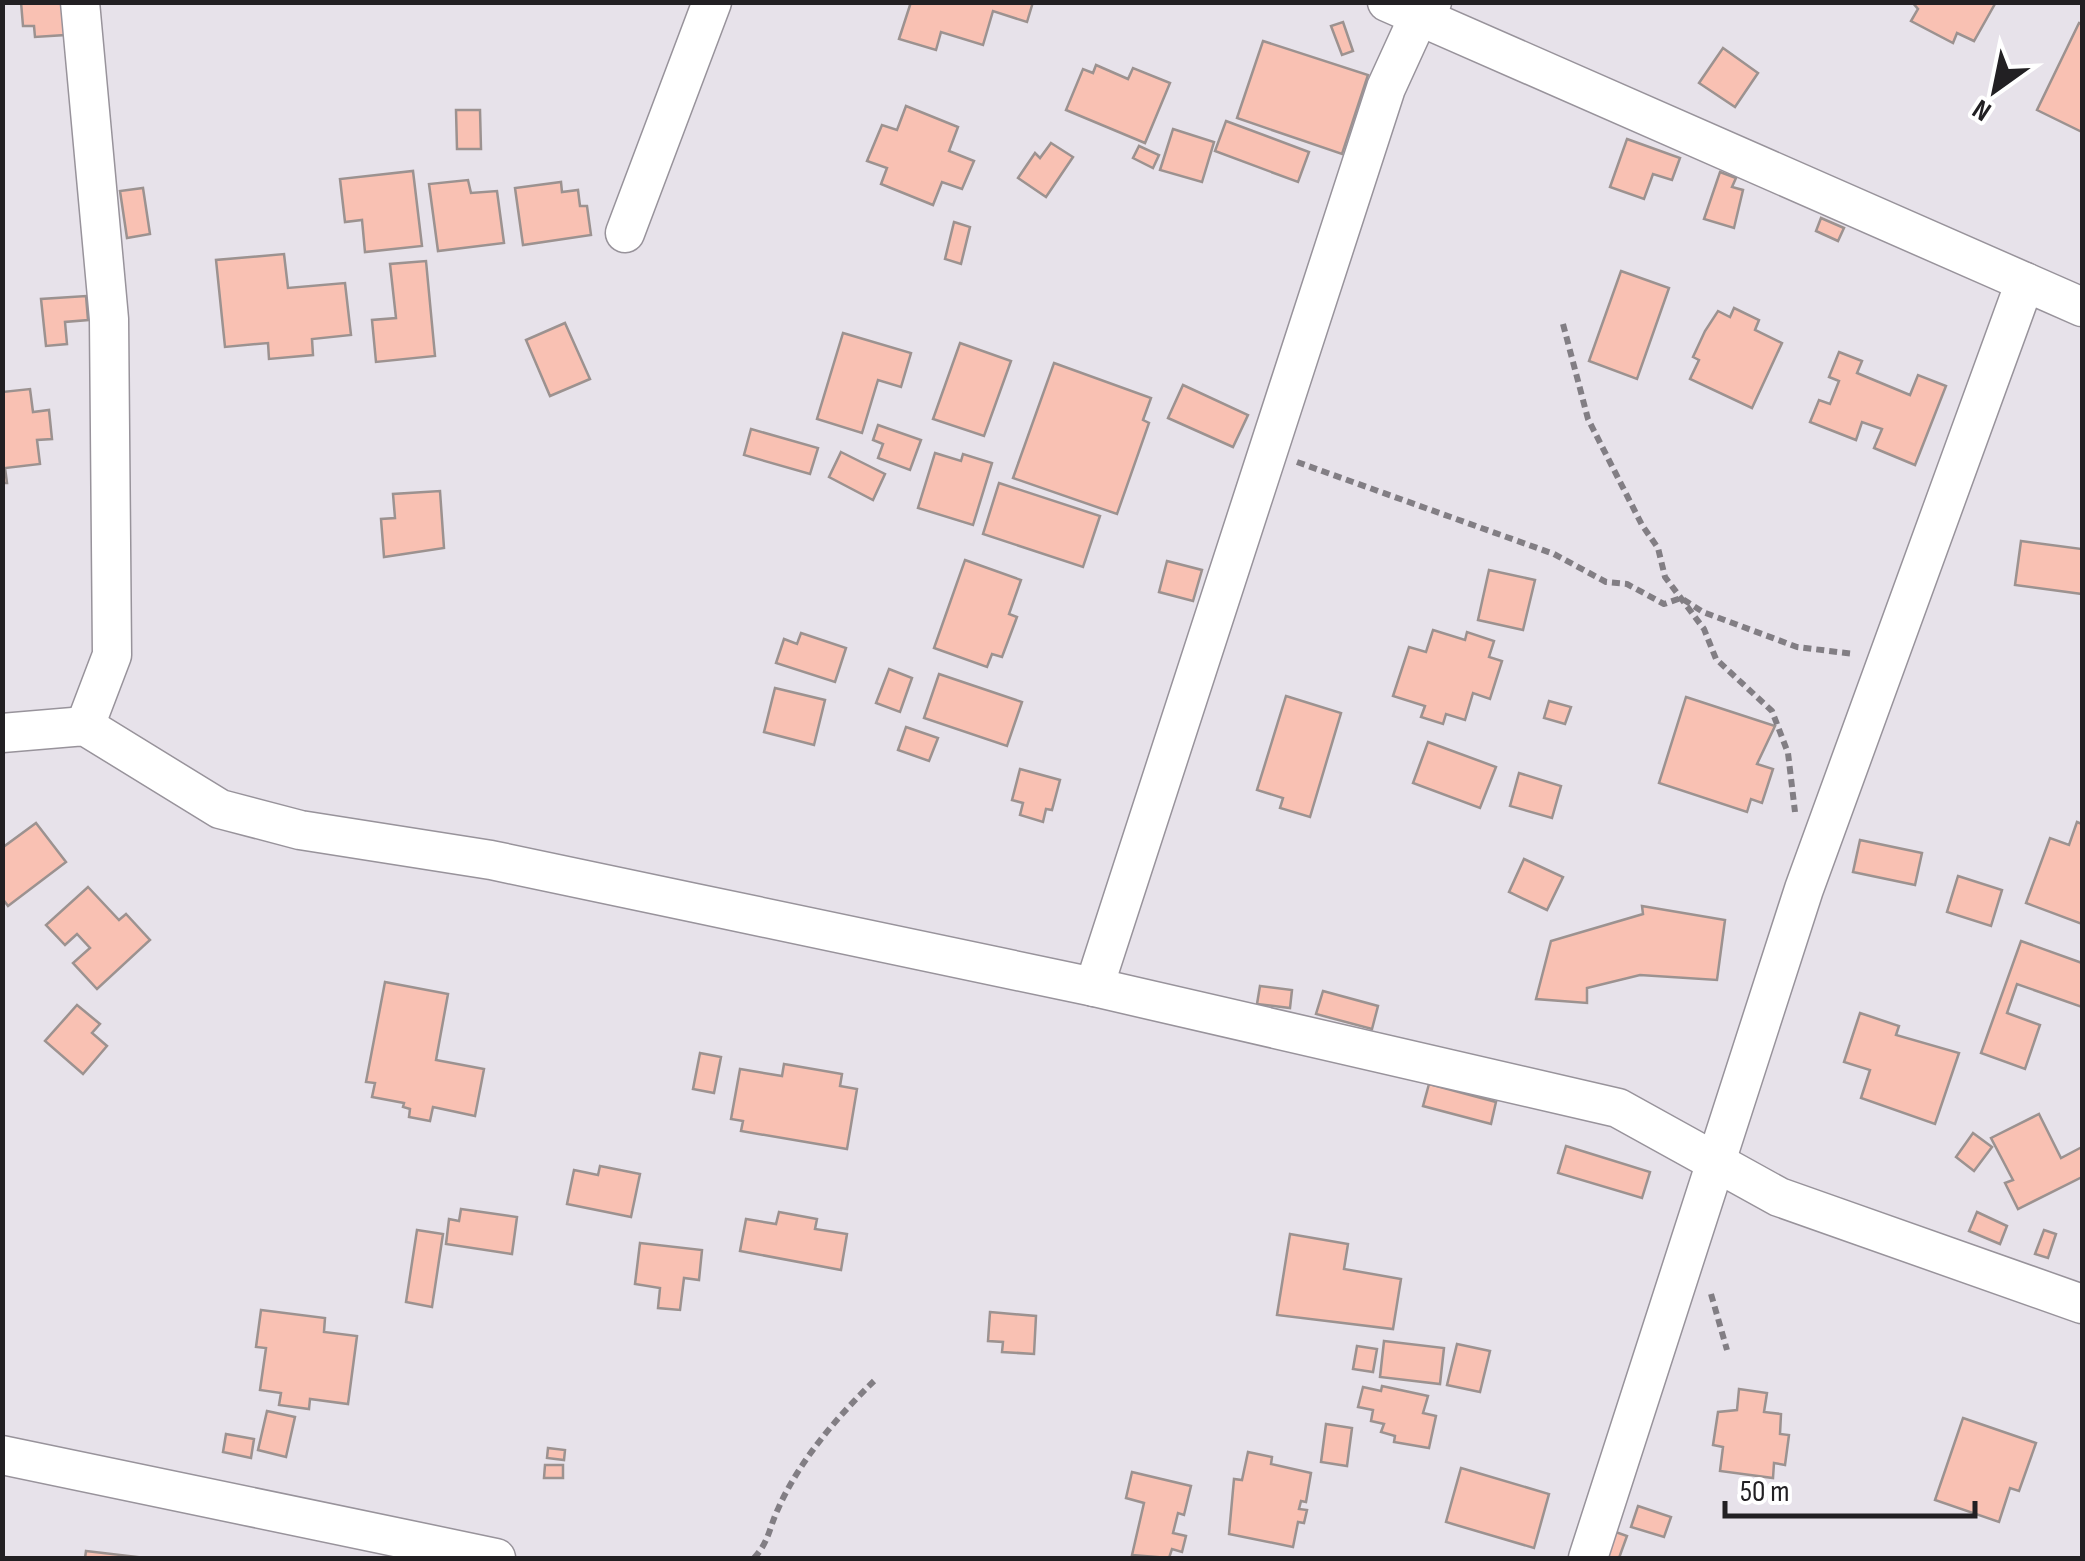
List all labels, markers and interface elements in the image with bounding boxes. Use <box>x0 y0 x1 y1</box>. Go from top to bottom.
north arrow <box>1945 40 2045 140</box>
text: N <box>1967 92 1997 128</box>
scale bar <box>1725 1456 1975 1518</box>
text: 50 m <box>1740 1474 1789 1510</box>

